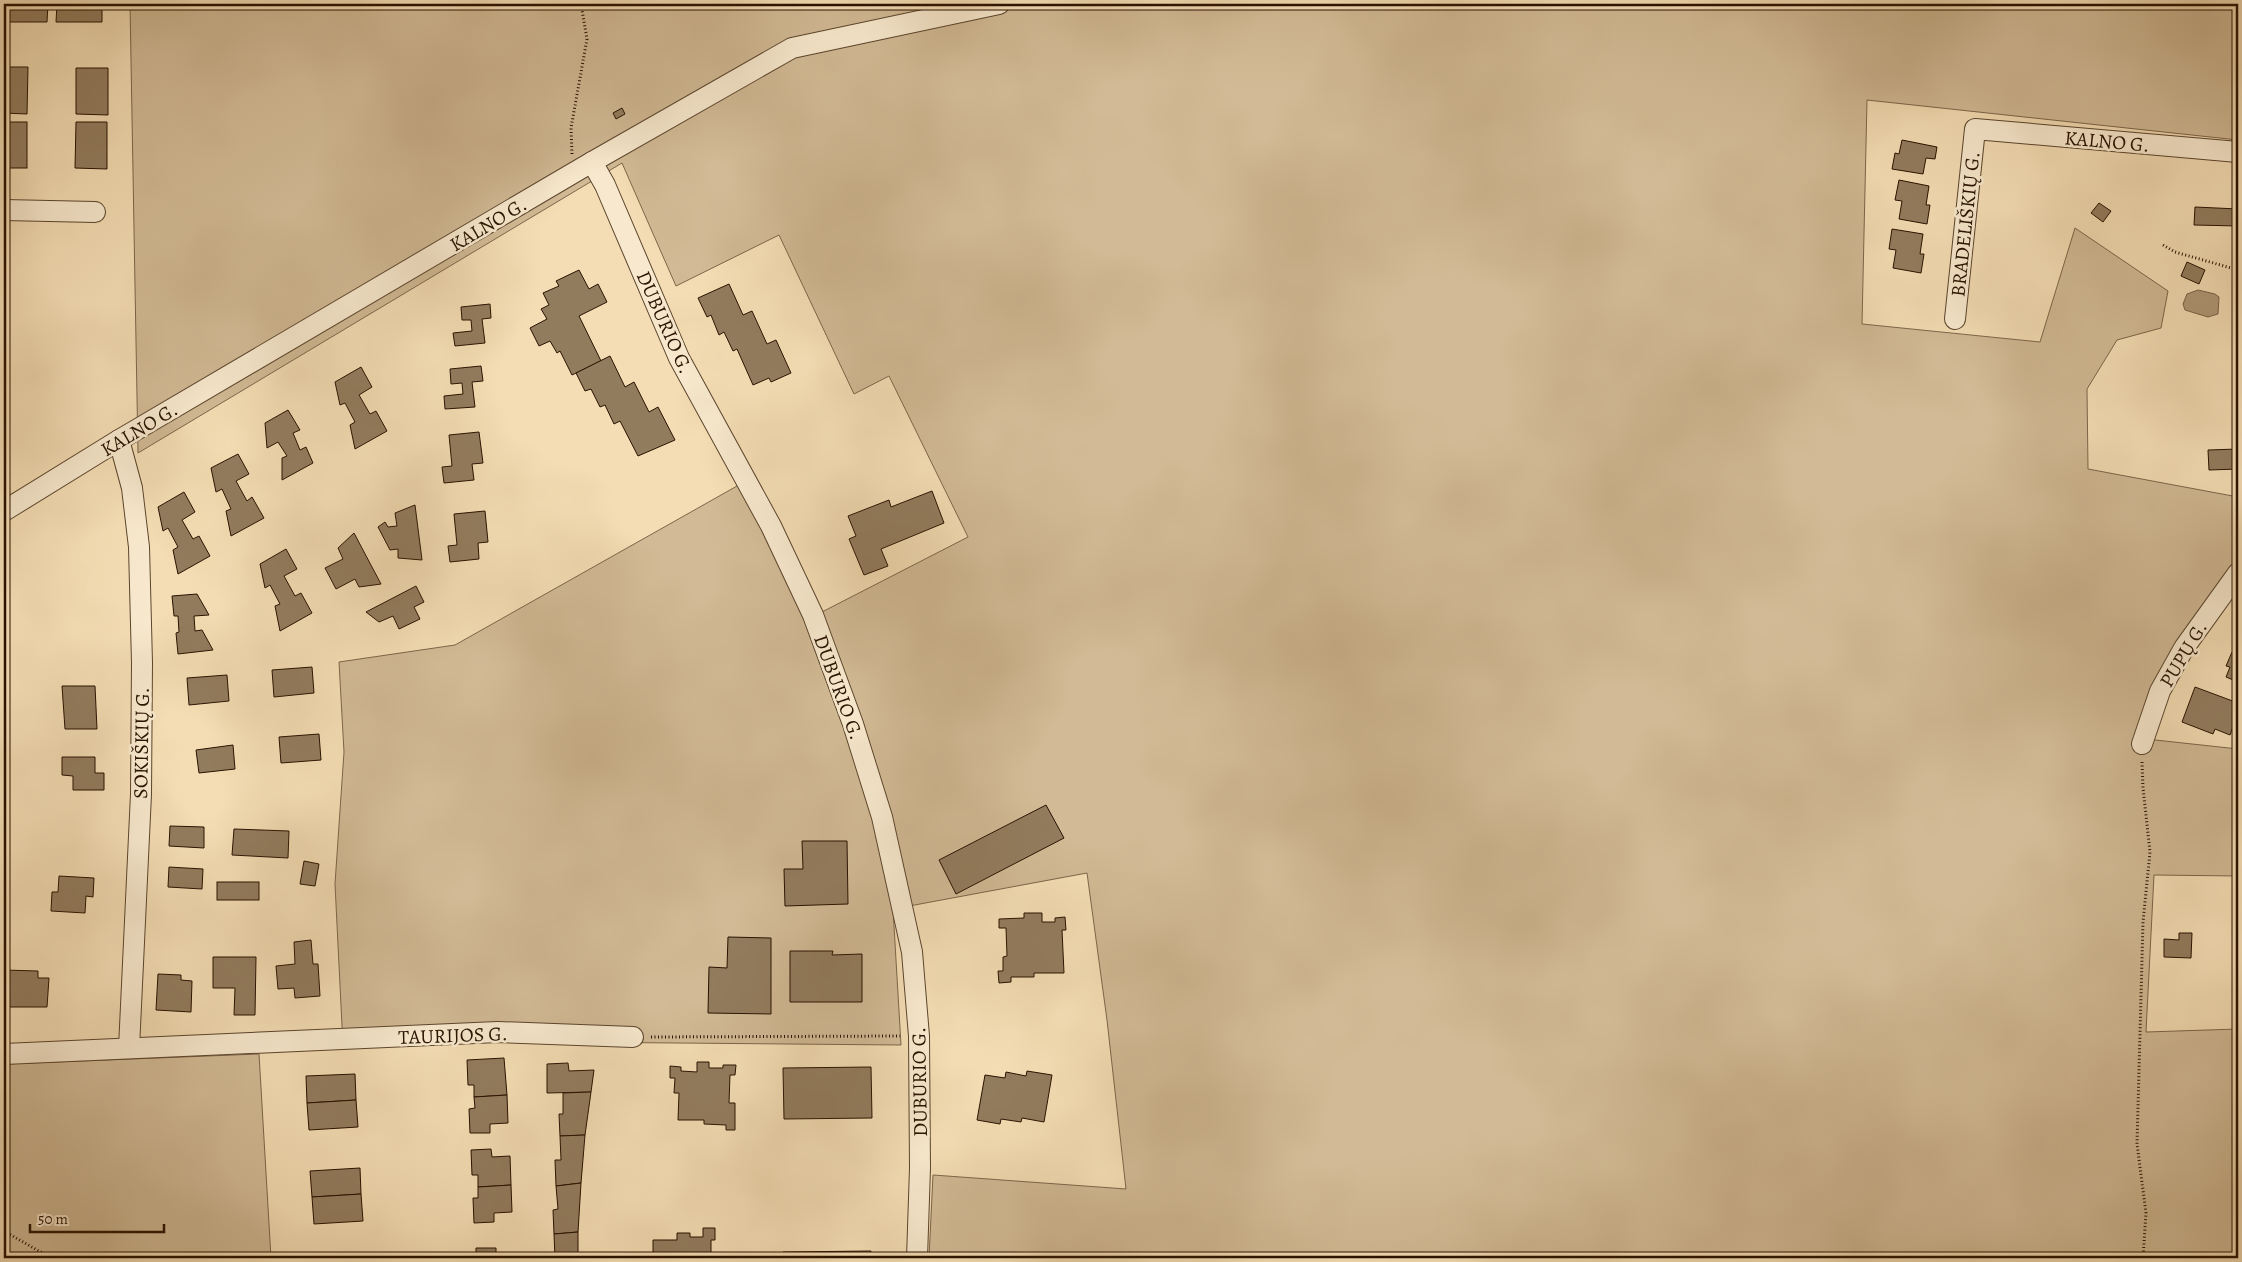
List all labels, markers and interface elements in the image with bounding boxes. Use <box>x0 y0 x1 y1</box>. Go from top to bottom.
street label: KALNO G. <box>2063 124 2151 159</box>
street label: BRADELIŠKIŲ G. <box>1944 150 1987 298</box>
street label: KALNO G. <box>445 191 532 258</box>
street label: DUBURIO G. <box>630 267 699 378</box>
street label: KALNO G. <box>96 396 183 463</box>
street label: PUPŲ G. <box>2153 616 2214 692</box>
street label: DUBURIO G. <box>807 631 870 743</box>
street label: SOKIŠKIŲ G. <box>127 687 156 799</box>
street label: TAURIJOS G. <box>398 1020 508 1051</box>
street label: DUBURIO G. <box>905 1027 934 1137</box>
scale bar <box>30 1202 164 1234</box>
text: 50 m <box>38 1209 68 1229</box>

